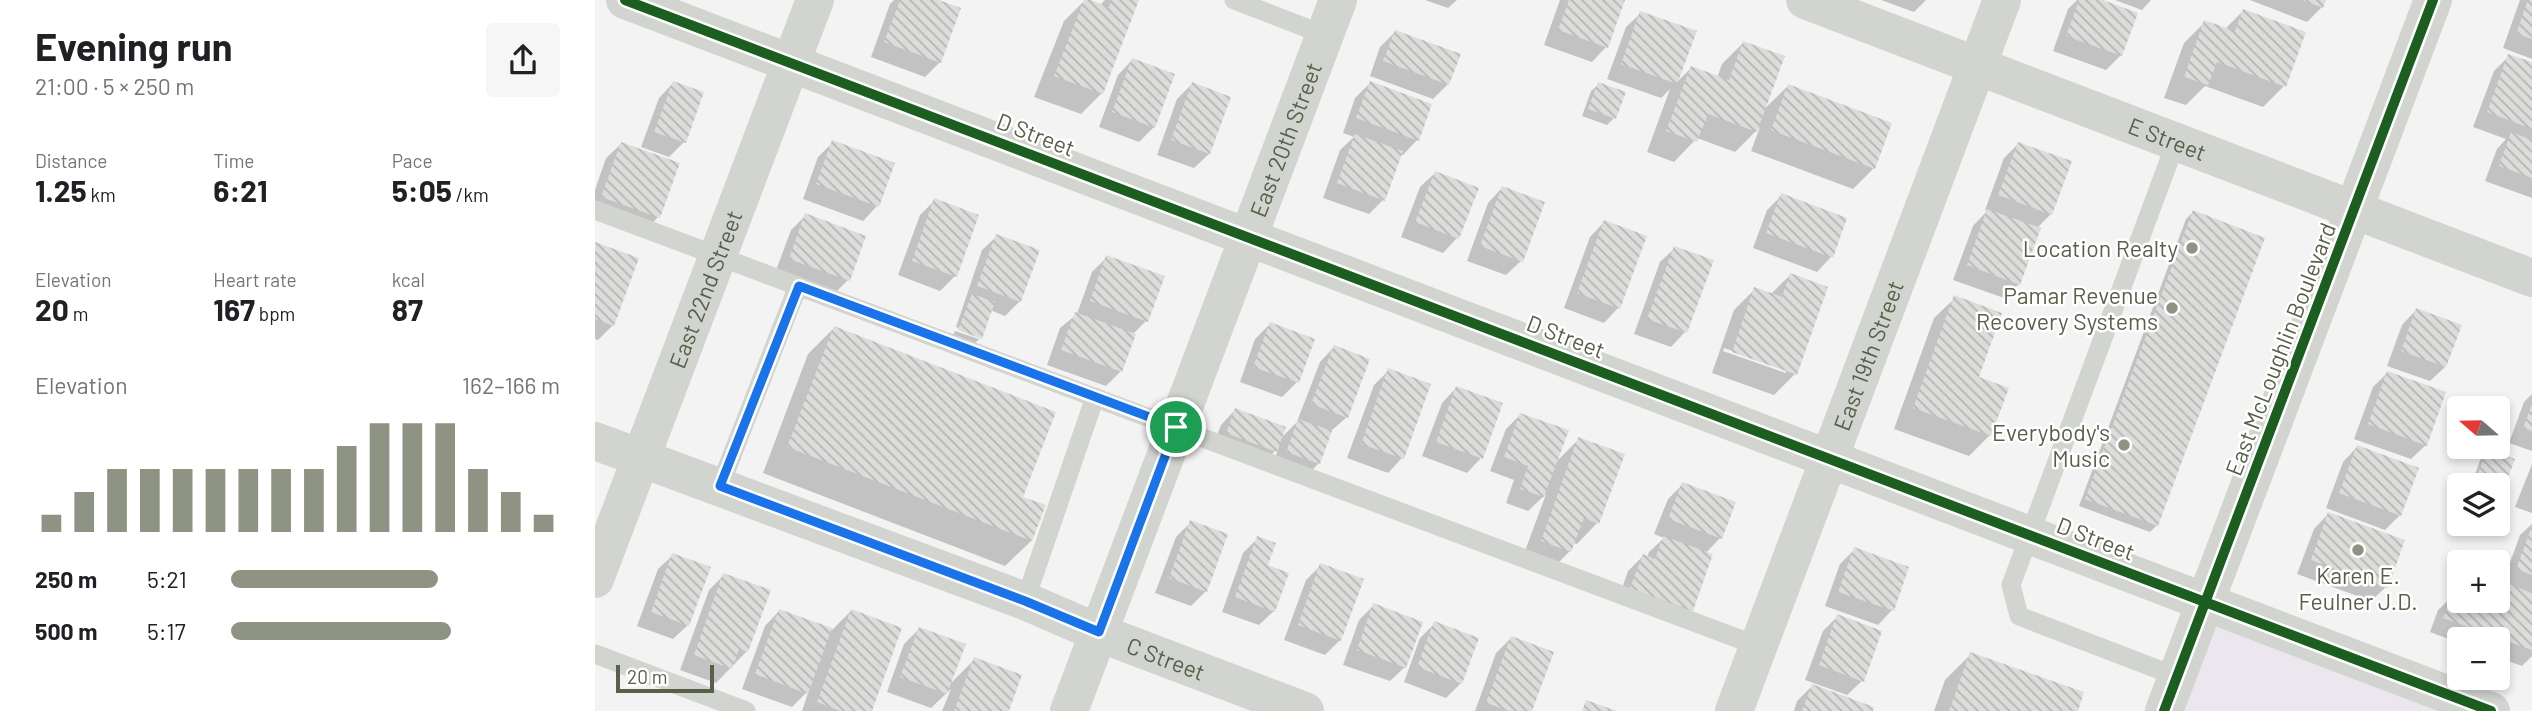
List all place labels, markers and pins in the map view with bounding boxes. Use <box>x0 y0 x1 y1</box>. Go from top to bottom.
place label: Location Realty <box>2023 234 2178 262</box>
marker: Location Realty <box>2184 240 2200 256</box>
place label: Pamar Revenue Recovery Systems <box>1976 281 2158 335</box>
marker: Pamar Revenue Recovery Systems <box>2164 300 2180 316</box>
pin <box>1146 397 1206 457</box>
place label: Everybody's Music <box>1992 418 2110 472</box>
marker: Everybody's Music <box>2116 437 2132 453</box>
marker: Karen E. Feulner J.D. <box>2350 542 2366 558</box>
place label: Karen E. Feulner J.D. <box>2298 561 2418 615</box>

